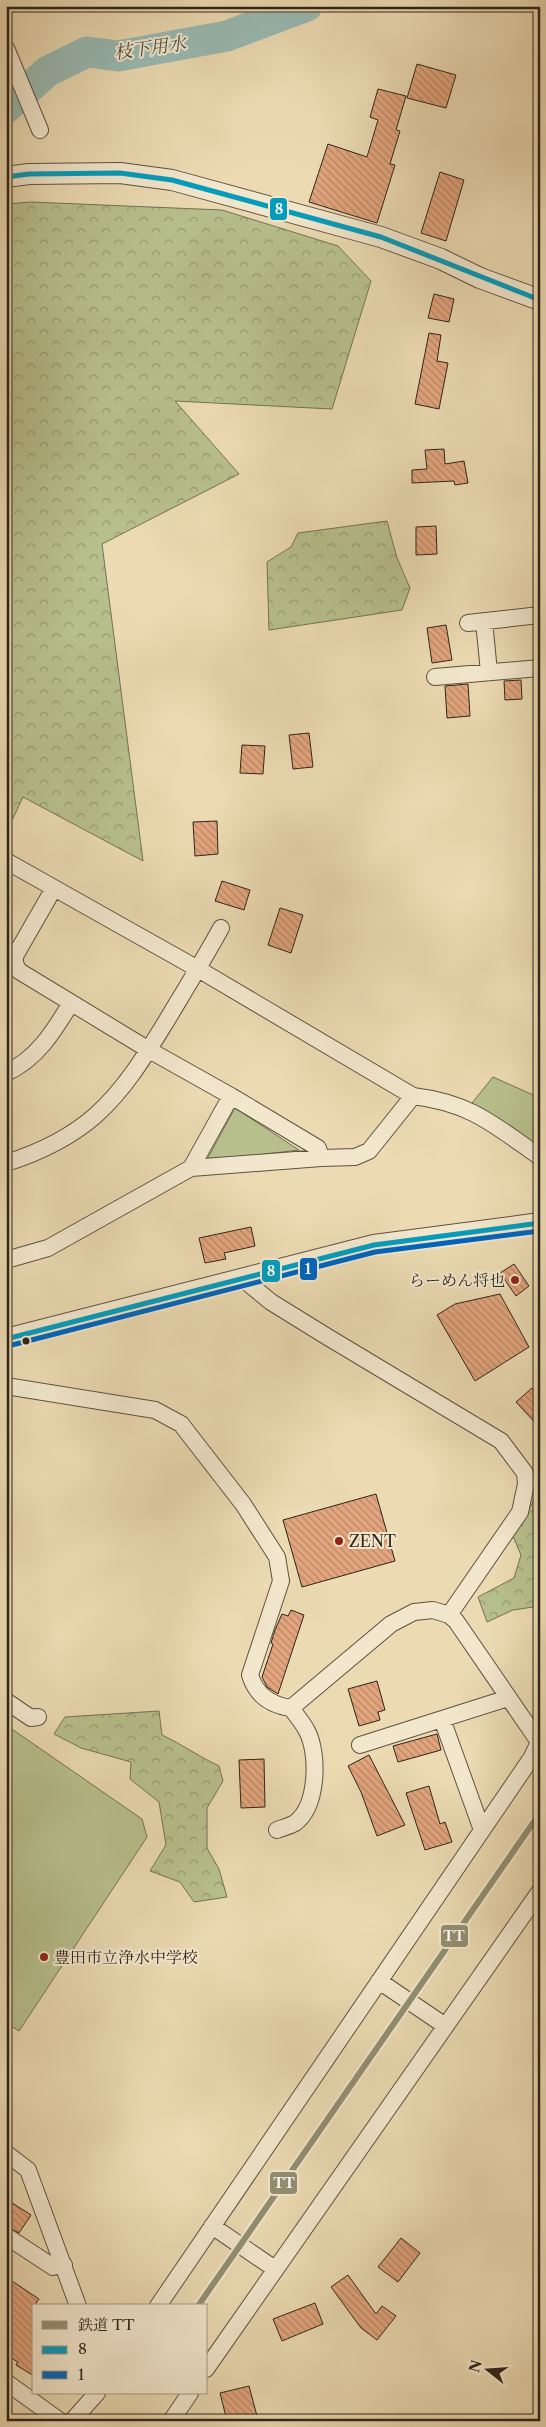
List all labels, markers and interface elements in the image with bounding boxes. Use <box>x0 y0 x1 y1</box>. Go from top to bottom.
water label: 枝下用水 <box>113 32 189 64</box>
line badge: 8 <box>269 197 288 221</box>
text: 8 <box>275 200 283 218</box>
line badge: 1 <box>299 1257 318 1281</box>
line badge: 8 <box>261 1259 281 1283</box>
text: 1 <box>305 1260 312 1278</box>
text: 8 <box>267 1262 275 1280</box>
place label: らーめん将也 <box>409 1270 505 1290</box>
marker: らーめん将也 <box>509 1274 521 1286</box>
unlabelled marker <box>21 1336 31 1346</box>
place label: ZENT <box>349 1531 396 1551</box>
marker: ZENT <box>333 1535 345 1547</box>
line badge: TT <box>440 1924 469 1948</box>
text: TT <box>443 1927 465 1945</box>
place label: 豊田市立浄水中学校 <box>54 1947 198 1967</box>
marker: 豊田市立浄水中学校 <box>38 1951 50 1963</box>
line badge: TT <box>269 2171 298 2195</box>
text: TT <box>273 2174 295 2192</box>
legend <box>32 2304 208 2394</box>
text: 鉄道 TT <box>78 2315 135 2334</box>
text: 8 <box>78 2339 87 2358</box>
north arrow <box>464 2344 514 2394</box>
text: N <box>465 2358 486 2375</box>
text: 1 <box>78 2365 85 2384</box>

